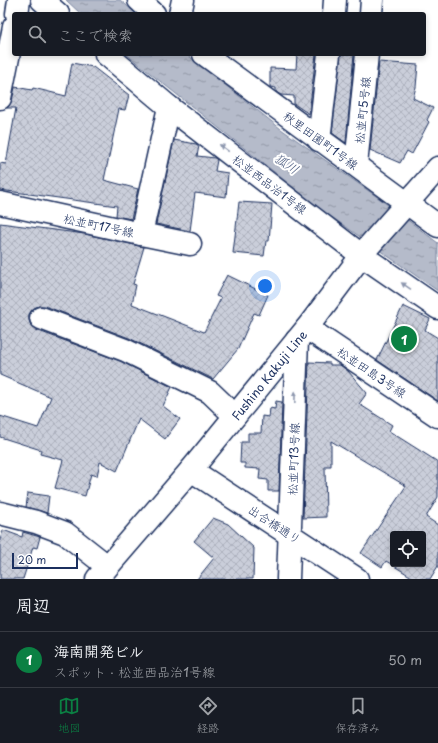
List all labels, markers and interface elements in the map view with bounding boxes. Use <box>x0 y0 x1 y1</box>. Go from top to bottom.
search box <box>12 12 426 56</box>
icon: search <box>26 23 48 45</box>
text: ここで検索 <box>58 23 133 46</box>
street label: 松並町5号線 <box>350 75 374 145</box>
street label: 秋里田園町1号線 <box>280 106 362 174</box>
one-way arrow <box>219 145 229 153</box>
water label: 狐川 <box>271 148 303 178</box>
street label: 松並西品治1号線 <box>229 150 311 218</box>
street label: 松並町17号線 <box>62 209 136 241</box>
your location <box>255 276 275 296</box>
one-way arrow <box>400 282 411 290</box>
pin: 1 <box>391 324 417 354</box>
street label: Fushino Kakuji Line <box>227 326 311 424</box>
street label: 松並田島3号線 <box>334 342 410 402</box>
one-way arrow <box>292 390 298 403</box>
street label: 松並町13号線 <box>283 422 303 496</box>
street label: 出合橋通り <box>245 500 305 548</box>
map controls <box>390 531 426 567</box>
button: locate <box>390 531 426 567</box>
scale bar <box>12 551 78 570</box>
text: 20 m <box>18 551 46 568</box>
text: 周辺 <box>16 592 50 618</box>
text: 海南開発ビル <box>54 639 144 662</box>
text: 1 <box>26 650 32 669</box>
text: 50 m <box>388 650 422 669</box>
text: スポット · 松並西品治1号線 <box>54 662 215 681</box>
tab: 地図 <box>58 695 80 736</box>
tab: 経路 <box>197 695 219 736</box>
tab: 保存済み <box>336 695 380 736</box>

